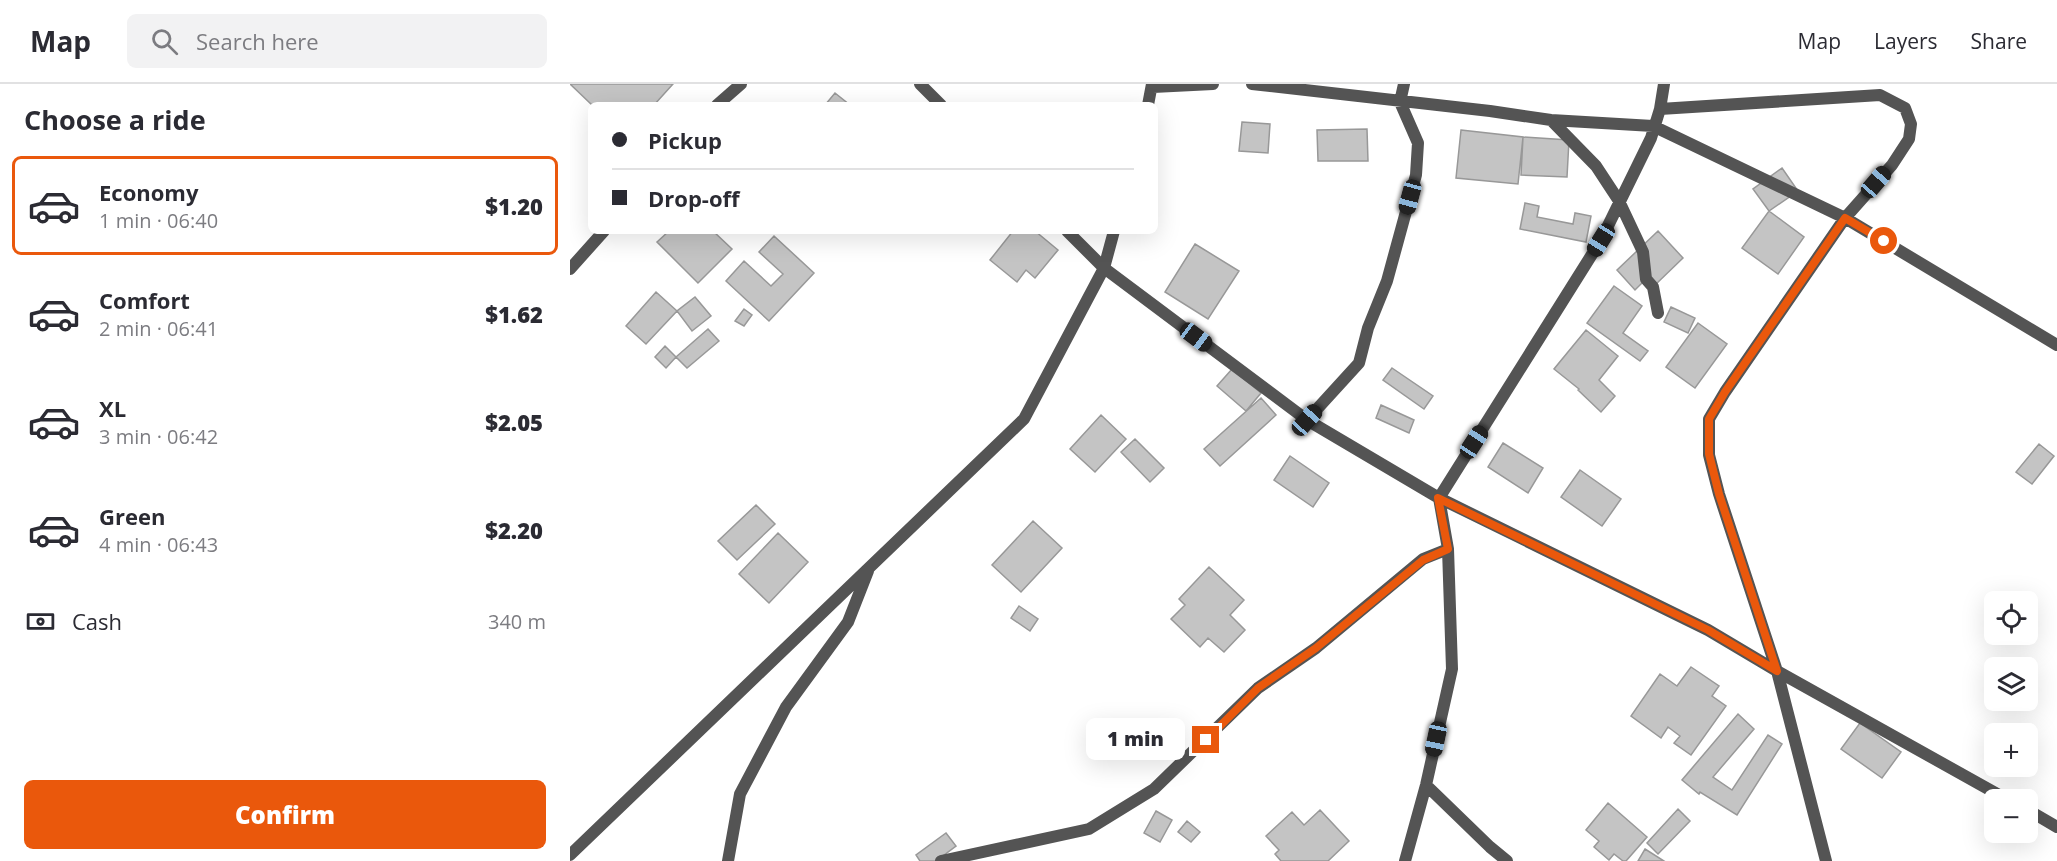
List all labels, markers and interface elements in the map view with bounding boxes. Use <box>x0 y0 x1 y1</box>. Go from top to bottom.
search box <box>127 14 547 68</box>
text: Map <box>30 22 91 60</box>
icon: search <box>148 25 181 58</box>
text: Search here <box>196 26 319 56</box>
text: Map <box>1798 27 1841 55</box>
text: Layers <box>1874 27 1938 55</box>
text: Share <box>1971 27 2027 55</box>
text: Choose a ride <box>24 101 206 138</box>
text: Pickup <box>648 125 722 155</box>
car <box>1857 163 1895 201</box>
text: Economy <box>99 177 198 207</box>
car <box>1397 177 1423 217</box>
icon: car <box>27 179 81 233</box>
text: Drop-off <box>648 183 740 213</box>
text: $1.20 <box>485 191 543 221</box>
text: 1 min · 06:40 <box>99 207 218 234</box>
car <box>1584 220 1618 260</box>
route start <box>1870 227 1897 254</box>
text: Comfort <box>99 285 190 315</box>
icon: car <box>27 287 81 341</box>
text: $1.62 <box>485 299 543 329</box>
text: 2 min · 06:41 <box>99 315 218 342</box>
car <box>1176 319 1216 355</box>
text: XL <box>99 393 126 423</box>
icon: car <box>27 395 81 449</box>
car <box>1288 401 1326 439</box>
text: $2.05 <box>485 407 543 437</box>
car <box>1457 422 1491 462</box>
text: 3 min · 06:42 <box>99 423 218 450</box>
text: Green <box>99 501 165 531</box>
icon: car <box>27 503 81 557</box>
text: $2.20 <box>485 515 543 545</box>
text: 4 min · 06:43 <box>99 531 218 558</box>
map controls <box>1984 591 2038 843</box>
button: locate <box>1984 591 2038 645</box>
icon: cash <box>24 605 57 638</box>
text: Cash <box>72 606 122 636</box>
text: 340 m <box>488 608 546 635</box>
button: layers <box>1984 657 2038 711</box>
callout: 1 min <box>1086 719 1185 761</box>
car <box>1423 720 1449 758</box>
button: + <box>1984 723 2038 777</box>
text: 1 min <box>1107 725 1164 752</box>
route end <box>1192 726 1219 753</box>
button: Confirm <box>24 780 546 849</box>
button: − <box>1984 789 2038 843</box>

